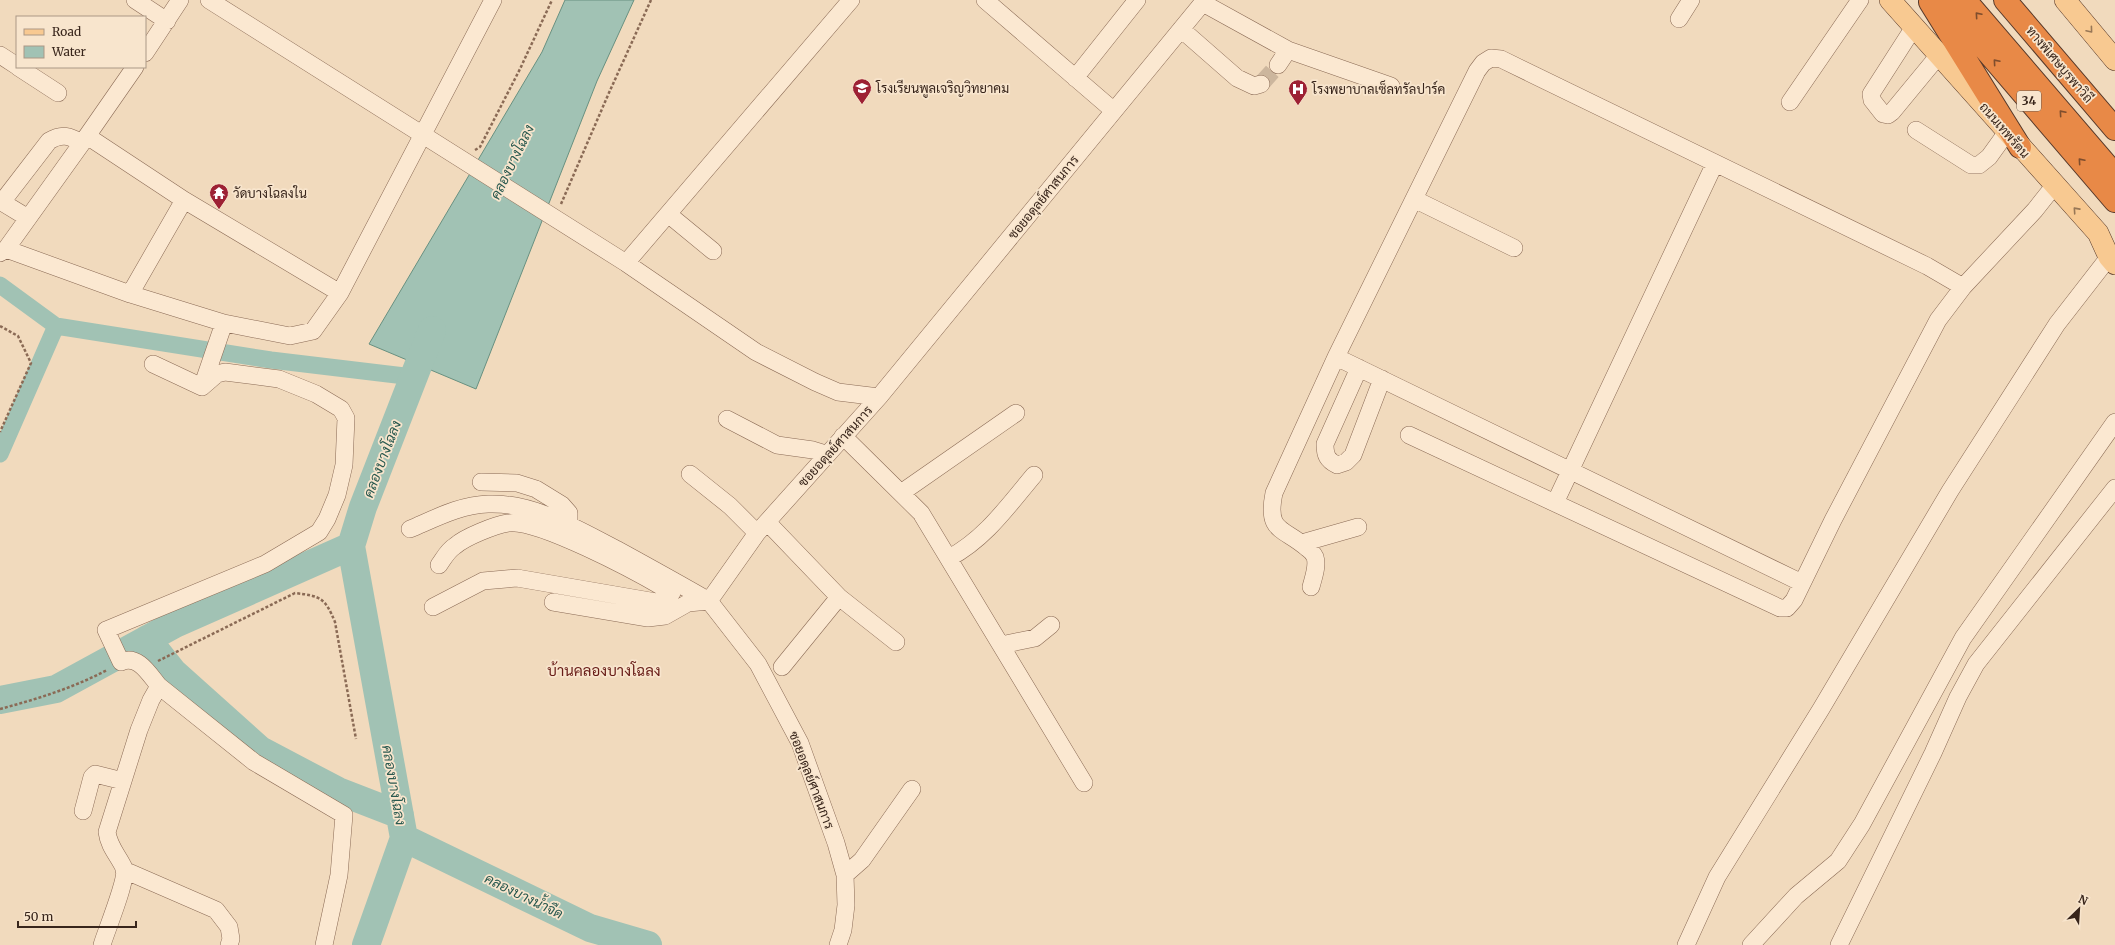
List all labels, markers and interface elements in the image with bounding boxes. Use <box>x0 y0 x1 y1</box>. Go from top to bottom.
one-way arrow <box>1975 12 1982 19</box>
legend <box>16 16 146 68</box>
street label: ทางพิเศษบูรพาวิถี <box>2022 22 2098 107</box>
text: Road <box>52 24 81 39</box>
one-way arrow <box>2086 25 2093 32</box>
text: Water <box>51 44 87 59</box>
one-way arrow <box>1994 60 2001 67</box>
school or university icon: โรงเรียนพูลเจริญวิทยาคม <box>851 77 873 105</box>
hospital icon: โรงพยาบาลเซ็ลทรัลปาร์ค <box>1287 78 1309 106</box>
place label: โรงเรียนพูลเจริญวิทยาคม <box>875 79 1009 98</box>
place label: โรงพยาบาลเซ็ลทรัลปาร์ค <box>1311 80 1445 98</box>
road number: 34 <box>2017 91 2041 111</box>
street label: ถนนเทพรัตน <box>1976 99 2034 162</box>
one-way arrow <box>2060 111 2067 118</box>
water label: คลองบางโฉลง <box>486 122 538 202</box>
street label: ซอยอดุลย์ศาสนการ <box>1003 151 1083 243</box>
one-way arrow <box>2078 158 2085 166</box>
temple icon: วัดบางโฉลงใน <box>208 182 230 210</box>
place label: วัดบางโฉลงใน <box>233 185 307 202</box>
one-way arrow <box>2074 207 2081 215</box>
street label: ซอยอดุลย์ศาสนการ <box>794 402 877 491</box>
water label: คลองบางโฉลง <box>359 418 405 500</box>
district label: บ้านคลองบางโฉลง <box>547 661 661 680</box>
street label: ซอยอดุลย์ศาสนการ <box>784 728 839 832</box>
water label: คลองบางโฉลง <box>378 744 410 826</box>
water label: คลองบางน้ำจืด <box>482 867 568 923</box>
north arrow <box>2059 889 2099 929</box>
text: N <box>2076 892 2090 908</box>
scale bar <box>18 903 136 929</box>
text: 50 m <box>24 909 53 924</box>

